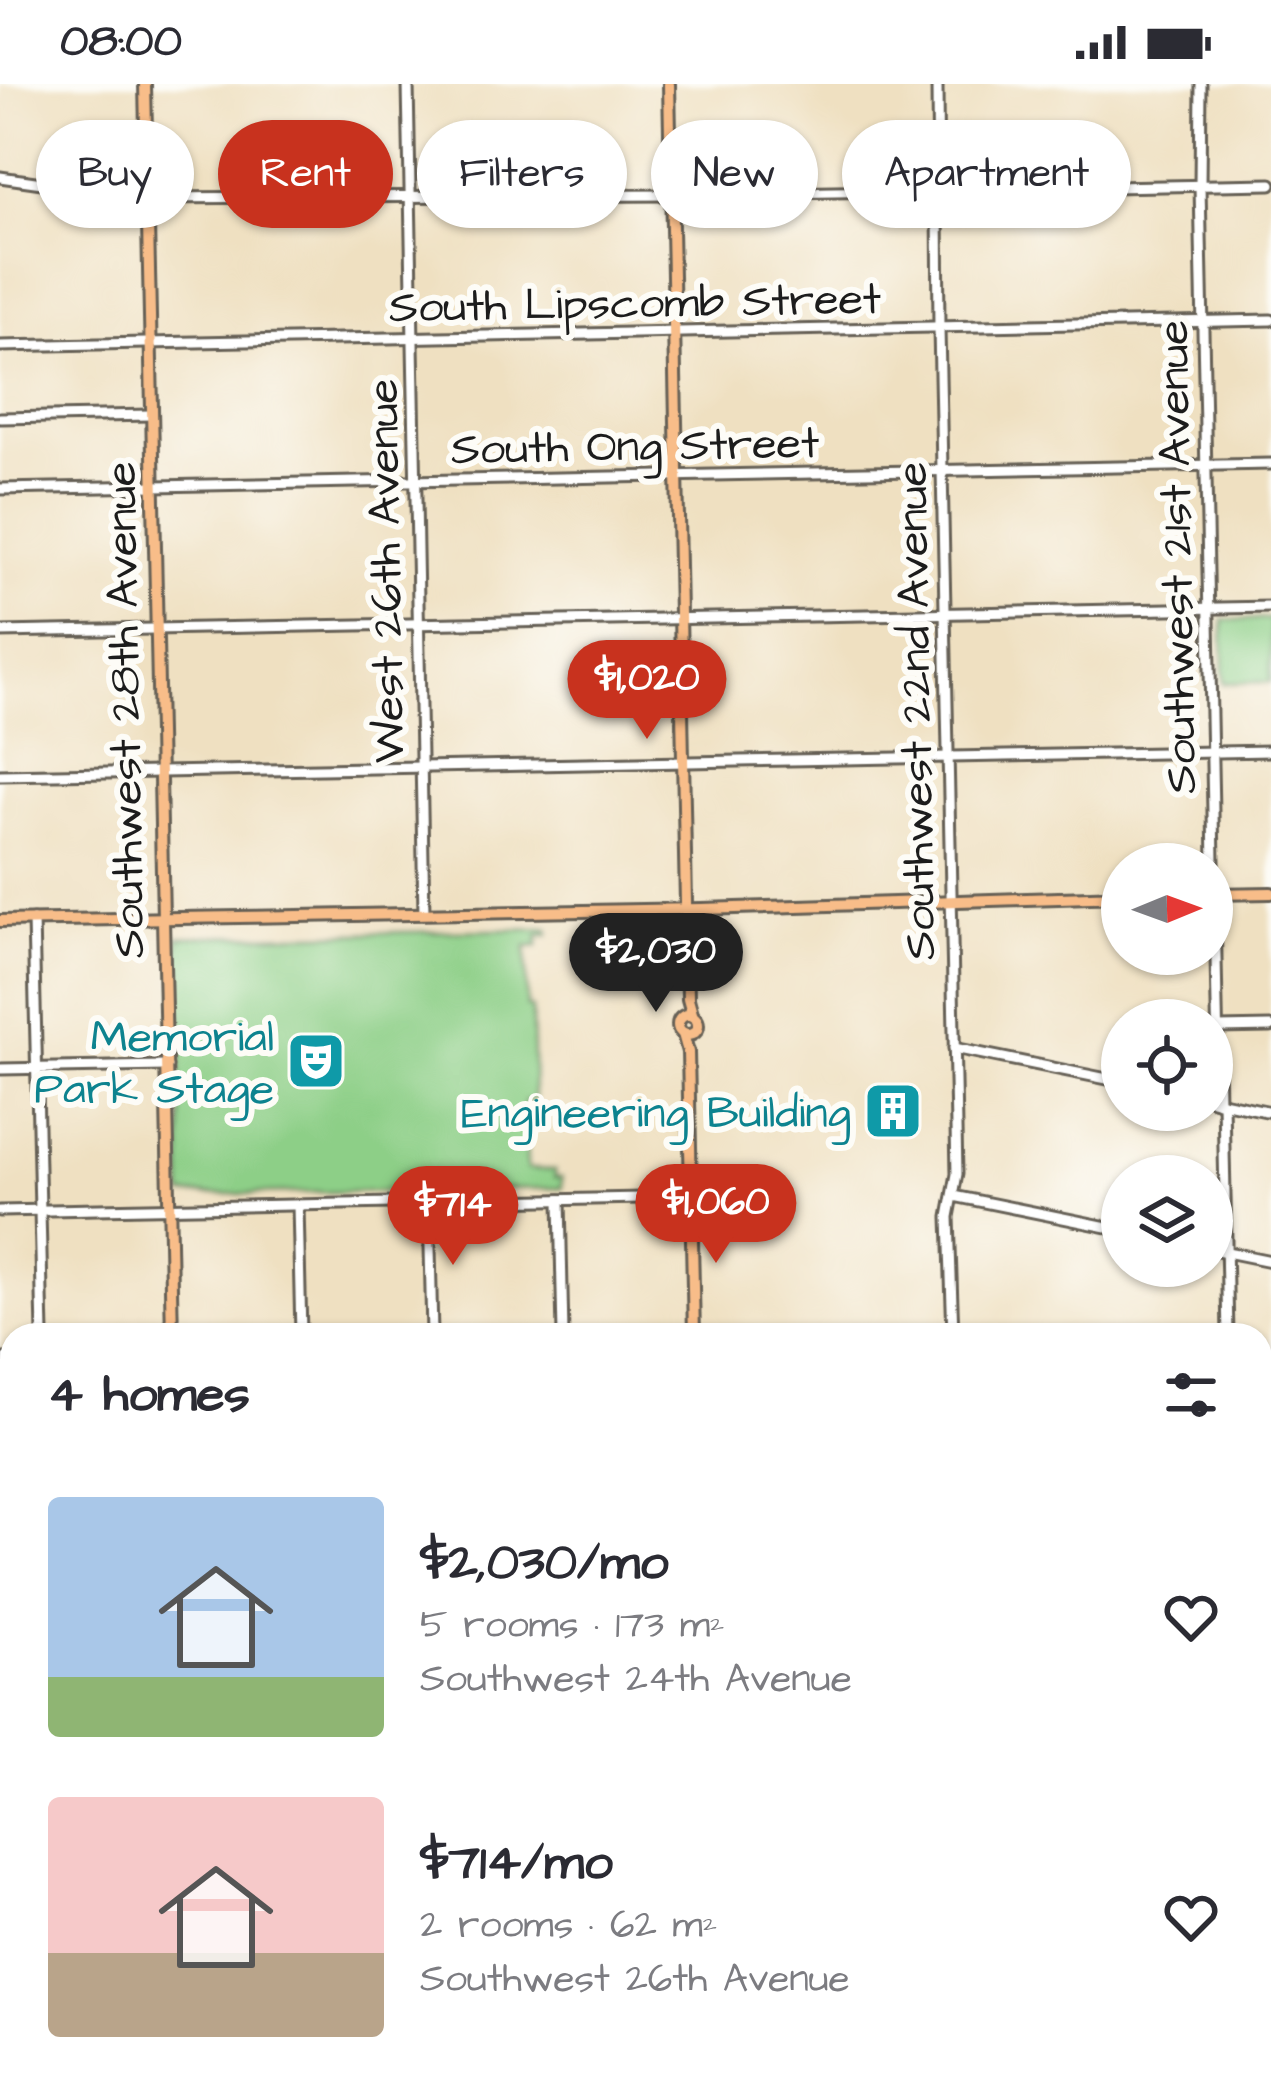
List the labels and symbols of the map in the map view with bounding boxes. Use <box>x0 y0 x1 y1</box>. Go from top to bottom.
street label: South Lipscomb Street <box>388 269 882 339</box>
street label: Southwest 21st Avenue <box>1143 320 1213 794</box>
street label: West 26th Avenue <box>353 378 421 764</box>
street label: South Ong Street <box>450 413 820 481</box>
street label: Southwest 28th Avenue <box>91 461 161 959</box>
street label: Southwest 22nd Avenue <box>882 461 952 961</box>
pin: $1,020 <box>549 640 745 742</box>
north arrow <box>1101 843 1233 975</box>
pin: $2,030 <box>558 913 754 1015</box>
place label: Memorial Park Stage <box>34 1007 274 1121</box>
theatre icon: Memorial Park Stage <box>285 1030 347 1092</box>
building icon: Engineering Building <box>862 1080 924 1142</box>
place label: Engineering Building <box>461 1083 851 1145</box>
pin: $1,060 <box>618 1164 814 1266</box>
pin: $714 <box>382 1166 524 1268</box>

